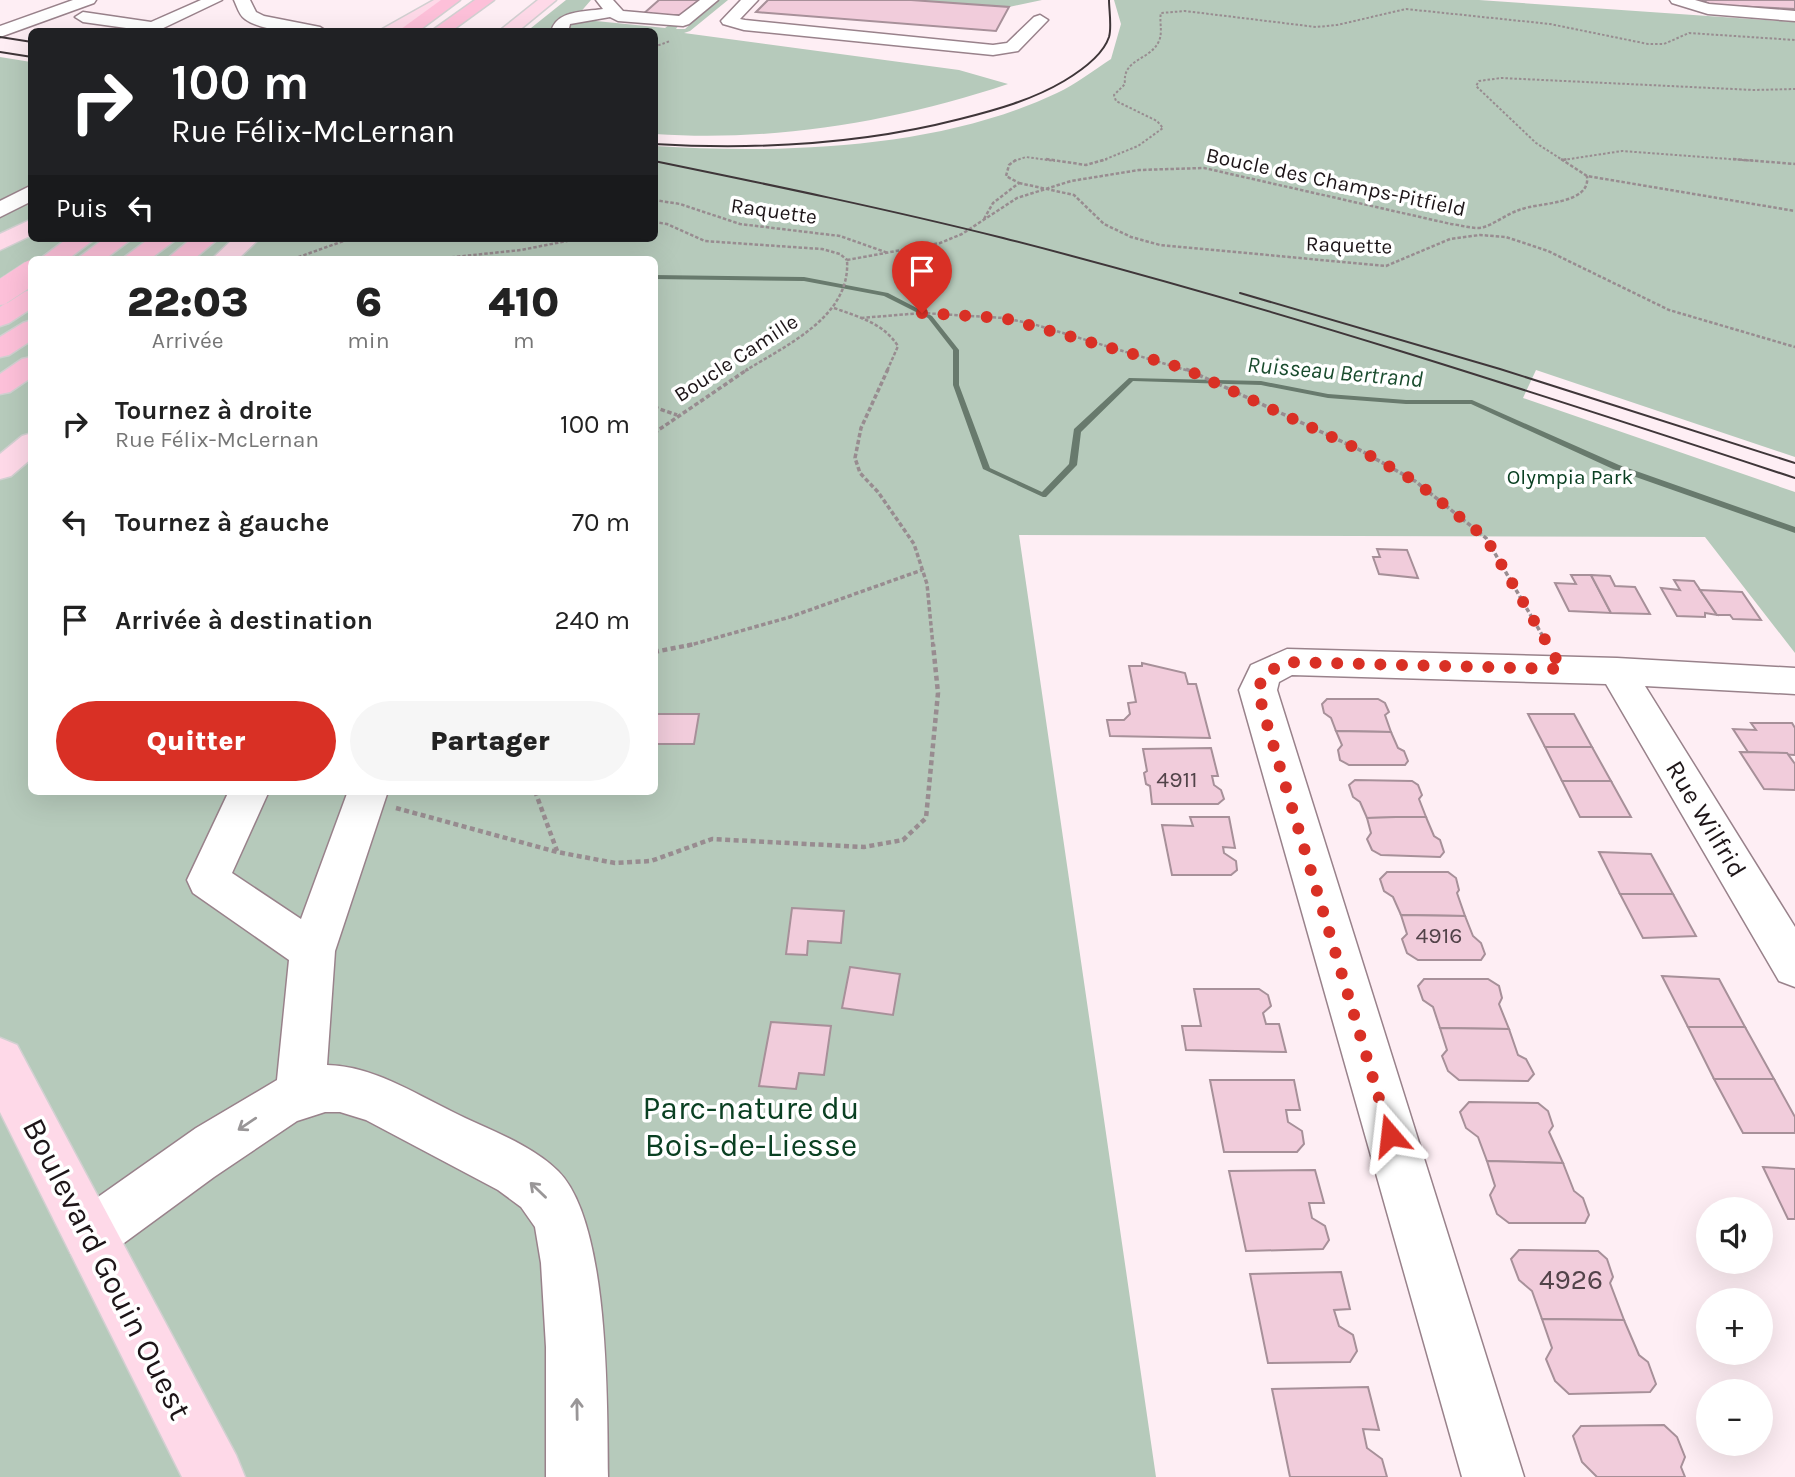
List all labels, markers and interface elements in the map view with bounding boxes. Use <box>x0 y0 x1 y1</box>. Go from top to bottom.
text: 100 m <box>171 54 309 111</box>
icon: right <box>56 56 147 147</box>
text: Rue Félix-McLernan <box>171 113 455 150</box>
street label: Boucle des Champs-Pitfield <box>1204 143 1468 221</box>
icon: left <box>122 189 160 227</box>
text: Puis <box>56 193 108 224</box>
street label: Raquette <box>729 193 819 229</box>
street label: Raquette <box>1305 231 1393 259</box>
pin <box>892 241 952 313</box>
icon: arrive <box>903 252 941 290</box>
text: 22:03 <box>127 277 249 327</box>
text: 6 <box>355 277 382 327</box>
text: 410 <box>488 277 559 327</box>
street label: Boucle Camille <box>670 309 802 407</box>
text: Arrivée <box>152 327 224 354</box>
text: min <box>347 327 390 354</box>
text: m <box>513 327 535 354</box>
water label: Ruisseau Bertrand <box>1246 351 1424 393</box>
text: Tournez à droite <box>115 395 312 426</box>
icon: right <box>56 405 94 443</box>
text: 100 m <box>560 409 630 440</box>
text: Rue Félix-McLernan <box>115 426 319 453</box>
park label: Olympia Park <box>1507 465 1633 489</box>
icon: left <box>56 503 94 541</box>
text: Tournez à gauche <box>115 507 329 538</box>
text: 70 m <box>572 507 630 538</box>
icon: arrive <box>56 601 94 639</box>
text: Arrivée à destination <box>115 605 373 636</box>
text: 240 m <box>554 605 630 636</box>
button: Quitter <box>56 701 336 781</box>
button: Partager <box>350 701 630 781</box>
street label: Rue Wilfrid <box>1659 755 1753 883</box>
house number: 4911 <box>1156 766 1198 793</box>
house number: 4916 <box>1416 922 1462 949</box>
park label: Parc-nature du Bois-de-Liesse <box>643 1090 859 1164</box>
position arrow <box>1353 1098 1427 1172</box>
street label: Boulevard Gouin Ouest <box>15 1112 199 1426</box>
one-way arrow <box>238 1117 257 1131</box>
one-way arrow <box>530 1182 547 1199</box>
map controls <box>1696 1197 1773 1456</box>
button: sound <box>1696 1197 1773 1274</box>
house number: 4926 <box>1539 1263 1603 1296</box>
button: + <box>1696 1288 1773 1365</box>
button: − <box>1696 1379 1773 1456</box>
one-way arrow <box>570 1398 584 1421</box>

